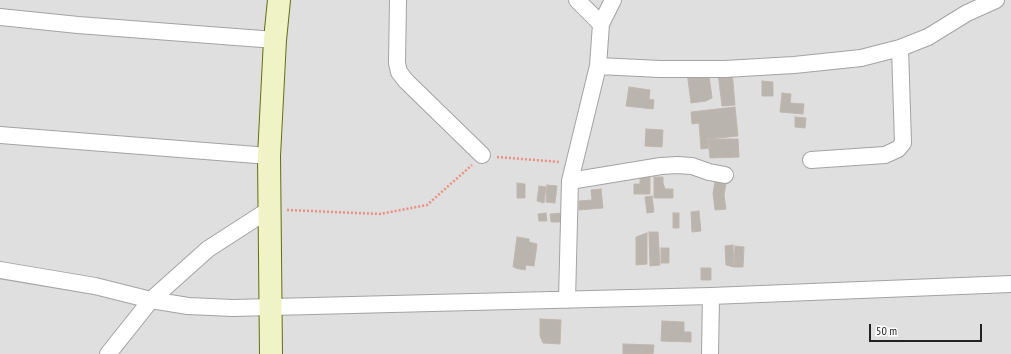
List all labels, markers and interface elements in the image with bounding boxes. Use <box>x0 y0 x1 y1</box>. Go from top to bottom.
scale bar <box>871 316 984 342</box>
text: 50 m <box>876 323 897 338</box>

